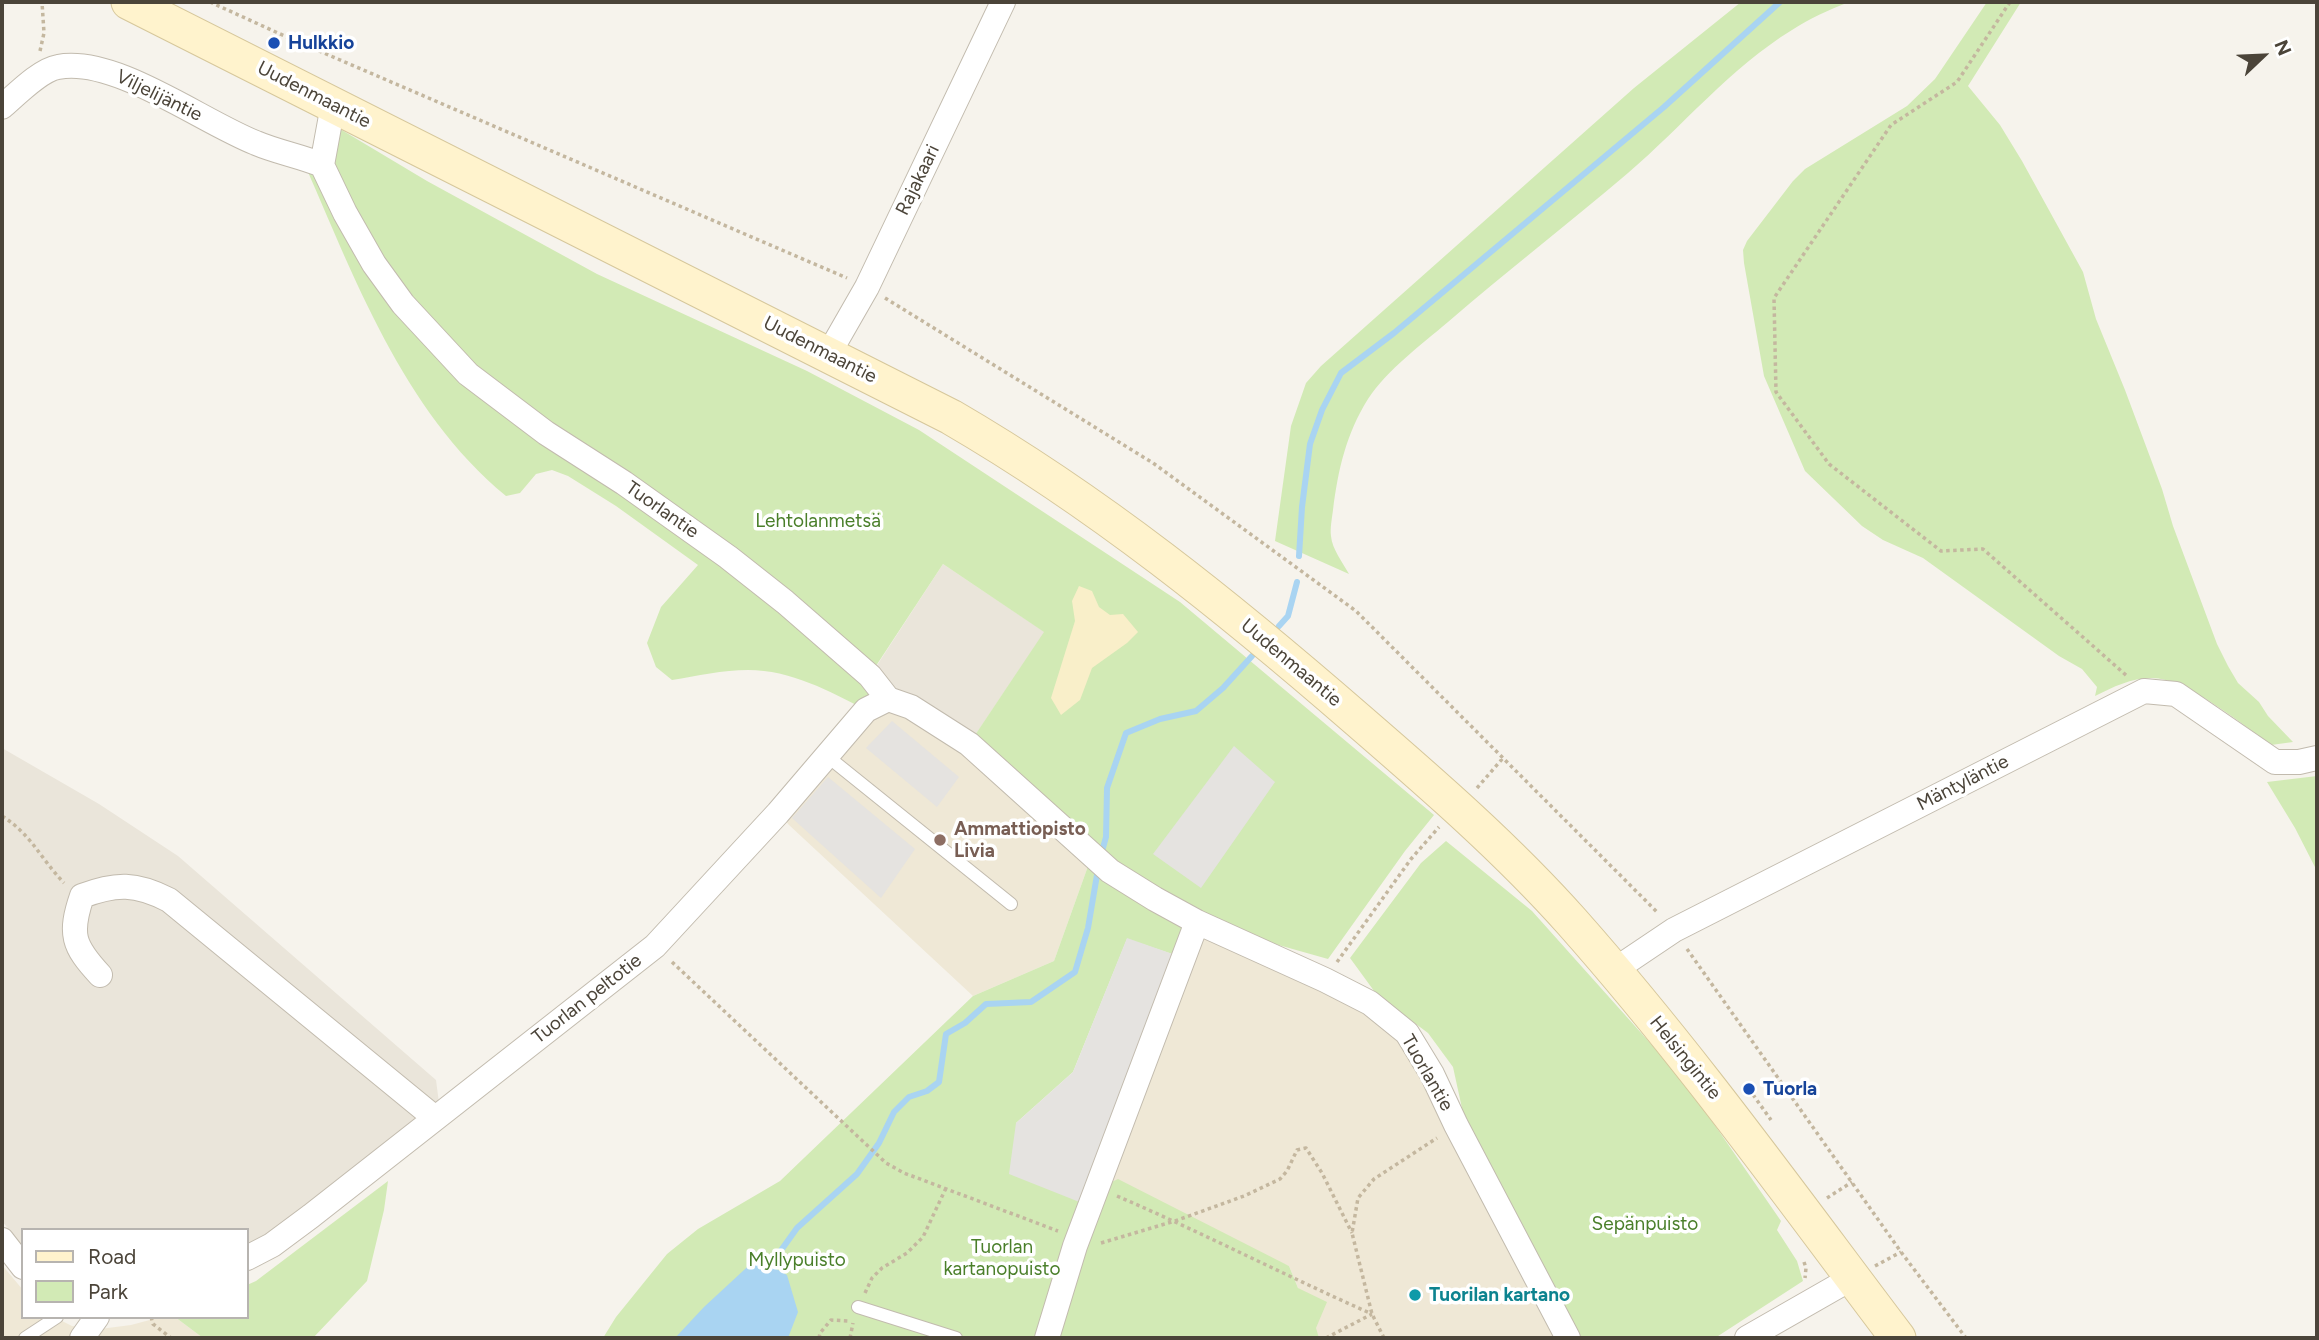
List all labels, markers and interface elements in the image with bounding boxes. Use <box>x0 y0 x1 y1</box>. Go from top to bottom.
north arrow <box>2228 21 2298 91</box>
place label: Hulkkio <box>288 32 354 54</box>
marker: Hulkkio <box>266 35 282 51</box>
text: N <box>2269 36 2296 59</box>
street label: Uudenmaantie <box>253 57 375 133</box>
street label: Viljelijäntie <box>112 65 206 127</box>
street label: Rajakaari <box>891 141 945 219</box>
street label: Uudenmaantie <box>759 312 881 388</box>
street label: Tuorlantie <box>621 477 703 543</box>
park label: Lehtolanmetsä <box>755 510 881 532</box>
street label: Uudenmaantie <box>1236 614 1346 712</box>
street label: Mäntyläntie <box>1913 750 2013 816</box>
place label: Ammattiopisto Livia <box>954 818 1086 862</box>
marker: Ammattiopisto Livia <box>932 832 948 848</box>
street label: Tuorlan peltotie <box>528 949 646 1049</box>
street label: Helsingintie <box>1644 1012 1726 1104</box>
street label: Tuorlantie <box>1396 1031 1458 1115</box>
place label: Tuorla <box>1763 1078 1817 1100</box>
marker: Tuorla <box>1741 1081 1757 1097</box>
park label: Sepänpuisto <box>1592 1213 1698 1235</box>
legend <box>21 1228 248 1319</box>
park label: Tuorlan kartanopuisto <box>944 1236 1060 1280</box>
text: Road <box>88 1244 136 1269</box>
park label: Myllypuisto <box>748 1249 846 1271</box>
text: Park <box>88 1279 128 1304</box>
place label: Tuorilan kartano <box>1429 1284 1570 1306</box>
marker: Tuorilan kartano <box>1407 1287 1423 1303</box>

